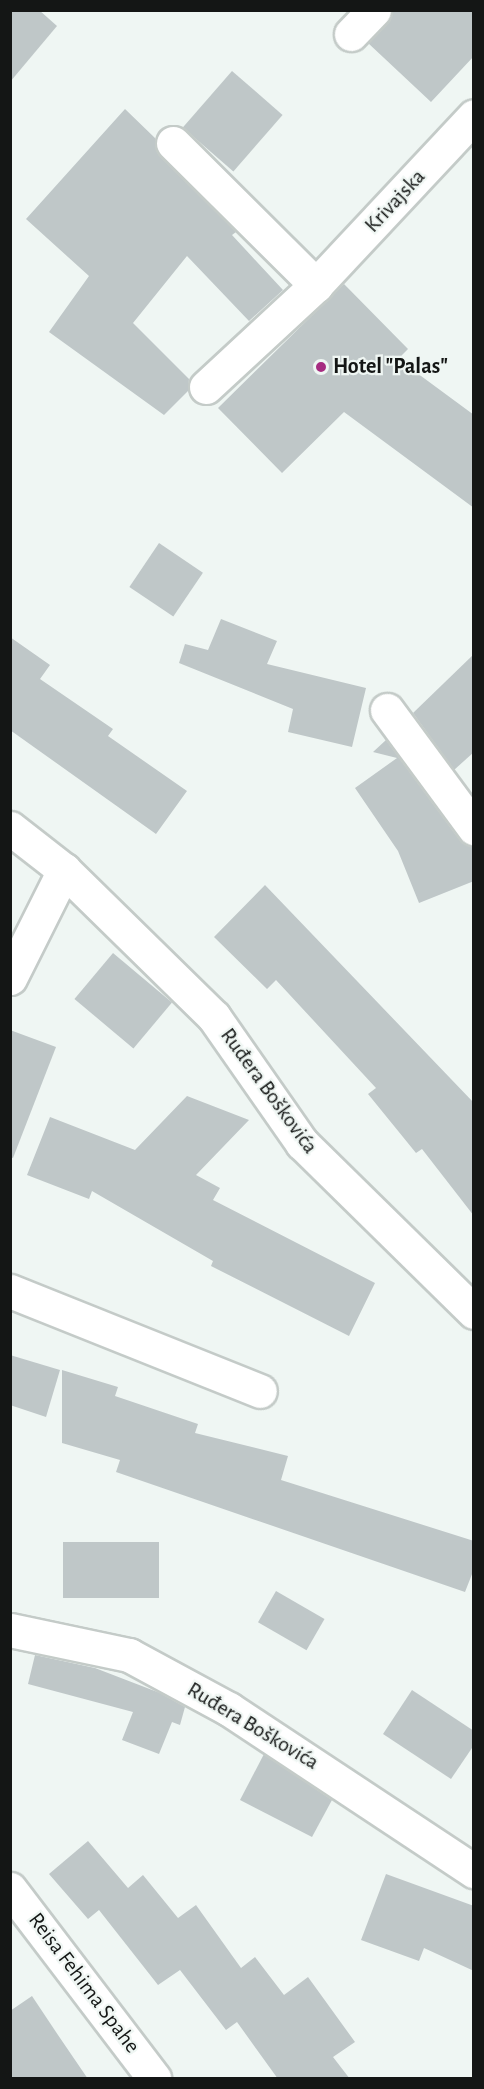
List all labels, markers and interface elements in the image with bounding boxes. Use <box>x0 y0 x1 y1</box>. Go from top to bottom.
street label: Krivajska <box>359 164 431 238</box>
place label: Hotel "Palas" <box>333 354 448 380</box>
marker: Hotel "Palas" <box>314 360 328 374</box>
street label: Ruđera Boškovića <box>215 1023 323 1159</box>
street label: Ruđera Boškovića <box>182 1676 324 1776</box>
street label: Reisa Fehima Spahe <box>23 1907 145 2059</box>

